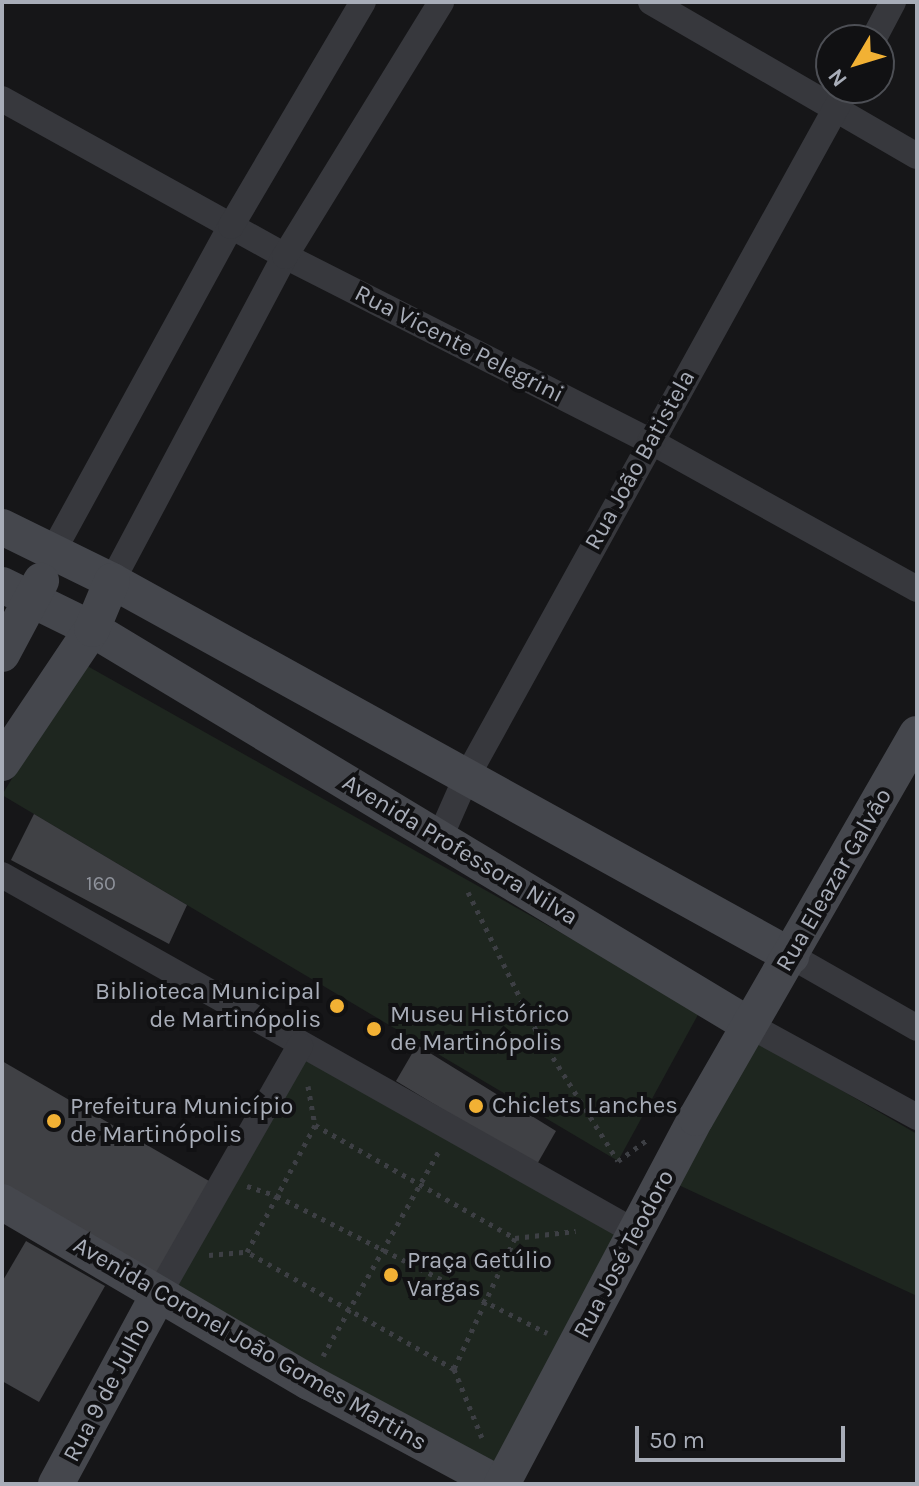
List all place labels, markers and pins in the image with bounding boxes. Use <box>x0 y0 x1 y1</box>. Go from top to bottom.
place label: Biblioteca Municipal de Martinópolis <box>95 978 321 1034</box>
marker: Biblioteca Municipal de Martinópolis <box>328 997 346 1015</box>
place label: Museu Histórico de Martinópolis <box>390 1001 569 1057</box>
marker: Museu Histórico de Martinópolis <box>365 1020 383 1038</box>
place label: Chiclets Lanches <box>492 1092 678 1120</box>
place label: Prefeitura Município de Martinópolis <box>70 1093 293 1149</box>
marker: Chiclets Lanches <box>467 1097 485 1115</box>
marker: Prefeitura Município de Martinópolis <box>45 1112 63 1130</box>
place label: Praça Getúlio Vargas <box>407 1247 552 1303</box>
marker: Praça Getúlio Vargas <box>382 1266 400 1284</box>

